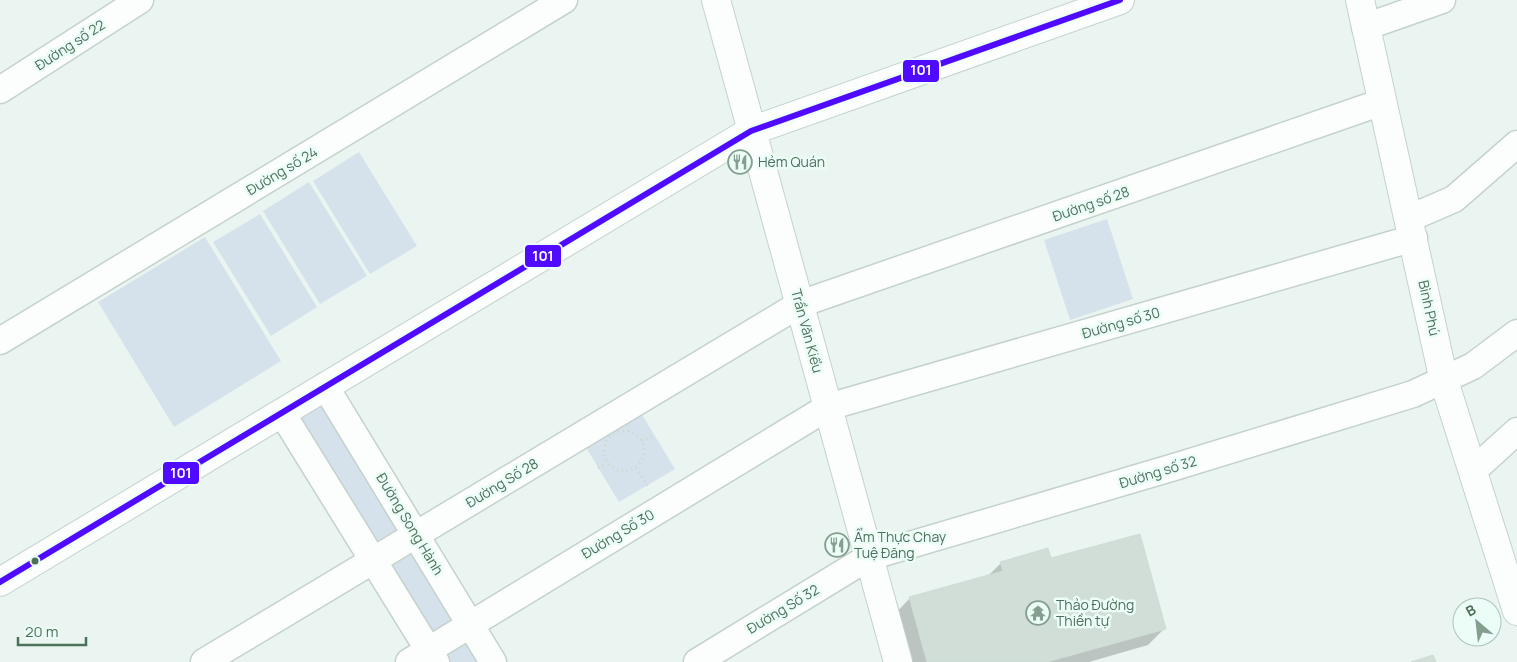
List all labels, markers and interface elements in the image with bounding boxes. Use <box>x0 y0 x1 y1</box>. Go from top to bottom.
street label: Đường số 22 <box>31 15 108 74</box>
line badge: 101 <box>902 59 940 83</box>
text: 101 <box>910 60 932 79</box>
street label: Đường số 24 <box>243 142 321 199</box>
restaurant icon: Hẻm Quán <box>727 149 753 175</box>
place label: Hẻm Quán <box>758 152 825 171</box>
street label: Đường số 28 <box>1050 182 1132 226</box>
line badge: 101 <box>524 244 562 268</box>
text: 101 <box>532 246 554 265</box>
street label: Bình Phú <box>1414 278 1445 337</box>
street label: Trần Văn Kiểu <box>787 287 828 375</box>
street label: Đường số 30 <box>1080 302 1162 343</box>
street label: Đường số 32 <box>1117 451 1199 492</box>
street label: Đường Số 28 <box>462 453 542 512</box>
line badge: 101 <box>162 461 200 485</box>
text: 101 <box>170 463 192 482</box>
street label: Đường Song Hành <box>372 469 448 578</box>
street label: Đường Số 30 <box>578 504 658 563</box>
place label: Ẩm Thực Chay Tuệ Đăng <box>854 527 947 562</box>
restaurant icon: Ẩm Thực Chay Tuệ Đăng <box>824 532 850 558</box>
unlabelled marker <box>30 556 40 566</box>
street label: Đường Số 32 <box>743 580 822 638</box>
place label: Thảo Đường Thiền tự <box>1056 595 1134 630</box>
north arrow <box>1452 597 1502 647</box>
temple icon: Thảo Đường Thiền tự <box>1025 600 1051 626</box>
text: B <box>1462 600 1479 621</box>
scale bar <box>18 614 85 646</box>
text: 20 m <box>25 621 58 642</box>

